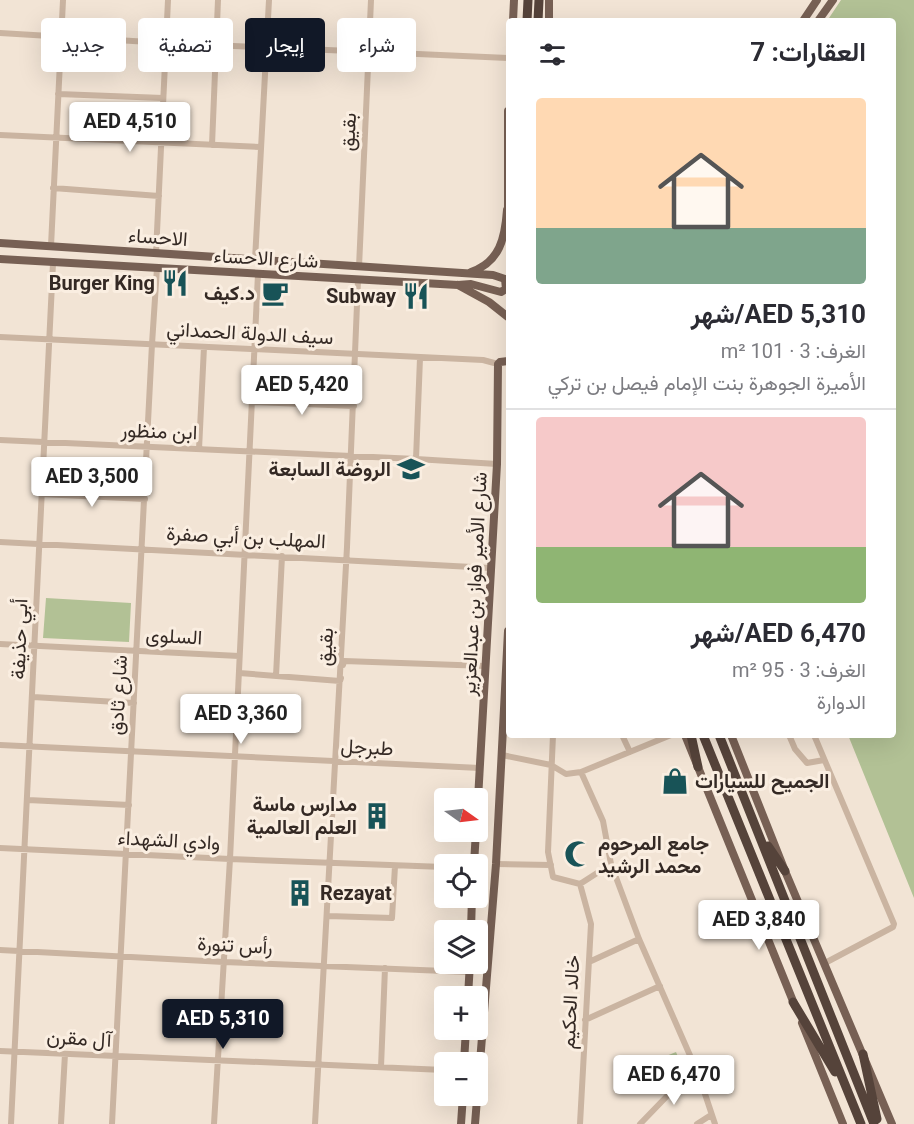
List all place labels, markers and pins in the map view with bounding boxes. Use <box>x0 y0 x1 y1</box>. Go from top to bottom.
pin: AED 4,510 <box>61 102 199 153</box>
restaurant icon: Burger King <box>160 268 190 298</box>
place label: Burger King <box>49 271 155 295</box>
cafe icon: د.كيف <box>260 278 290 308</box>
place label: د.كيف <box>204 281 255 305</box>
restaurant icon: Subway <box>401 281 431 311</box>
place label: Subway <box>326 284 397 308</box>
pin: AED 5,420 <box>233 365 371 416</box>
school or university icon: الروضة السابعة <box>396 454 426 484</box>
pin: AED 3,500 <box>23 457 161 508</box>
place label: الروضة السابعة <box>269 457 391 482</box>
pin: AED 3,360 <box>172 694 310 745</box>
shop icon: الجميح للسيارات <box>660 766 690 796</box>
place label: الجميح للسيارات <box>695 769 830 795</box>
place label: مدارس ماسة العلم العالمية <box>247 792 357 840</box>
building icon: مدارس ماسة العلم العالمية <box>362 801 392 831</box>
place label: جامع المرحوم محمد الرشيد <box>598 831 709 879</box>
mosque icon: جامع المرحوم محمد الرشيد <box>563 839 593 869</box>
building icon: Rezayat <box>285 878 315 908</box>
place label: Rezayat <box>320 881 392 905</box>
pin: AED 3,840 <box>690 900 828 951</box>
pin: AED 5,310 <box>154 999 292 1050</box>
pin: AED 6,470 <box>605 1055 743 1106</box>

